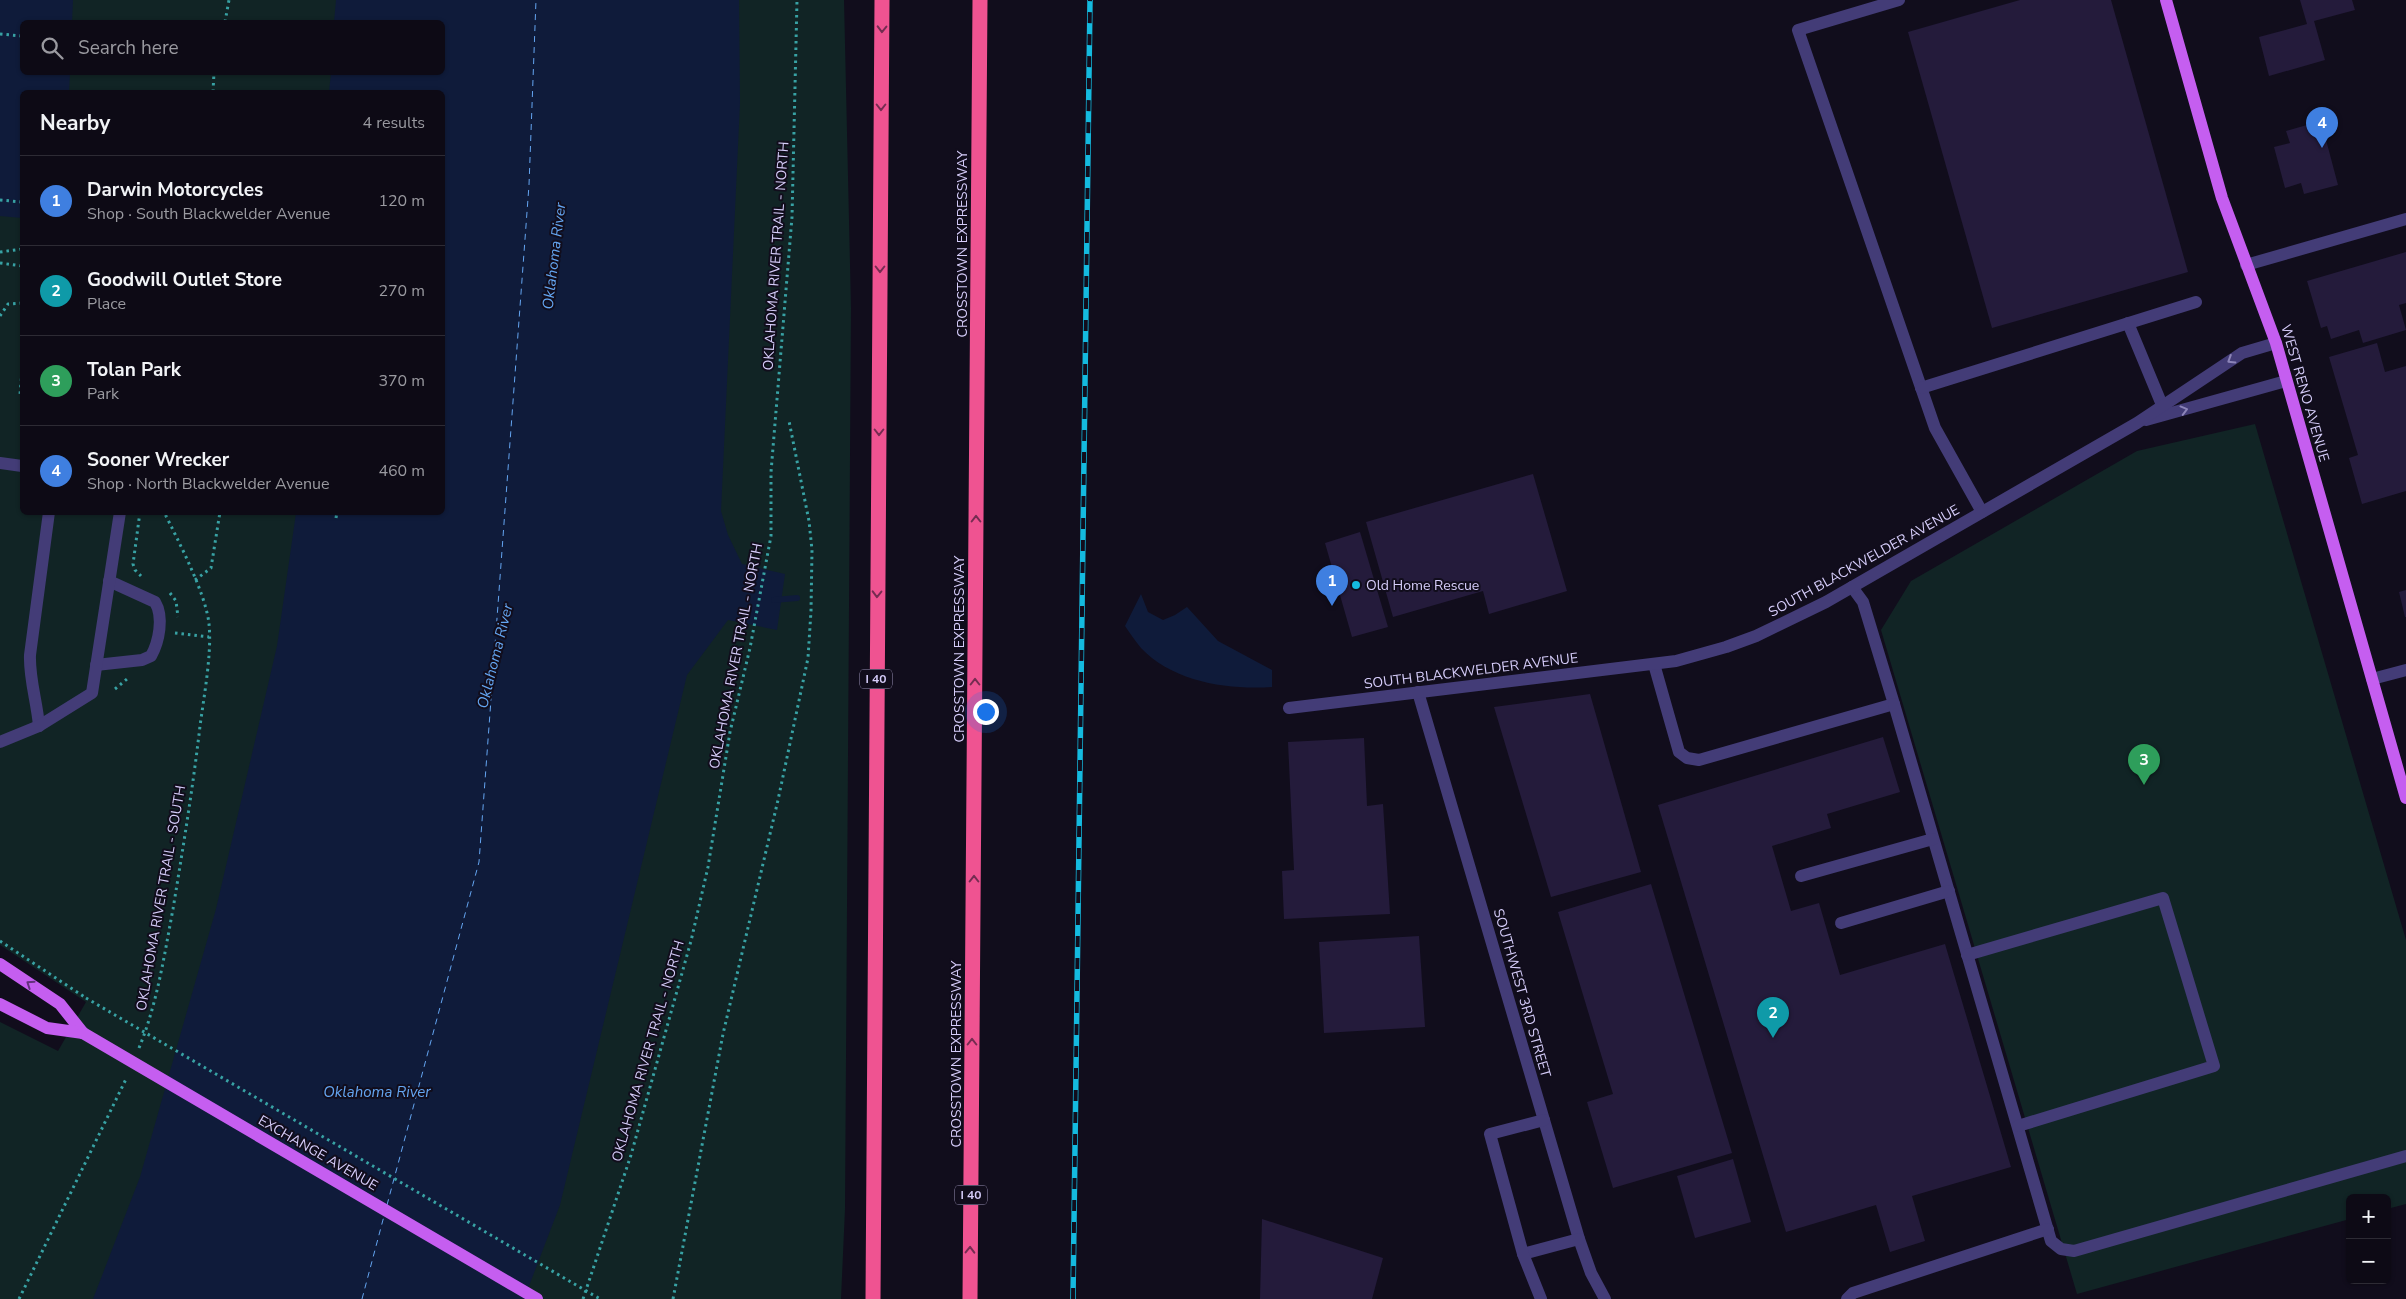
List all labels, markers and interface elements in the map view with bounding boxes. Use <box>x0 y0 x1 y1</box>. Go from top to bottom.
search box <box>20 20 445 75</box>
one-way arrow <box>877 26 887 33</box>
icon: search <box>38 34 66 62</box>
text: Search here <box>78 35 179 61</box>
one-way arrow <box>876 104 886 111</box>
pin: 4 <box>2306 107 2338 148</box>
text: Nearby <box>40 109 110 137</box>
text: 4 results <box>363 112 425 134</box>
street label: OKLAHOMA RIVER TRAIL - NORTH <box>759 141 793 371</box>
street label: CROSSTOWN EXPRESSWAY <box>953 150 972 337</box>
text: Darwin Motorcycles <box>87 177 263 203</box>
text: 1 <box>51 190 61 212</box>
text: 120 m <box>378 190 425 212</box>
water label: Oklahoma River <box>538 201 571 311</box>
text: Shop · South Blackwelder Avenue <box>87 203 330 225</box>
one-way arrow <box>875 266 885 274</box>
text: Goodwill Outlet Store <box>87 267 282 293</box>
text: 2 <box>51 280 61 302</box>
text: 270 m <box>378 280 425 302</box>
text: Place <box>87 293 126 315</box>
street label: WEST RENO AVENUE <box>2276 322 2334 464</box>
one-way arrow <box>2227 354 2236 364</box>
text: Tolan Park <box>87 357 181 383</box>
text: 3 <box>51 370 61 392</box>
text: 370 m <box>378 370 425 392</box>
text: Park <box>87 383 119 405</box>
one-way arrow <box>2179 405 2188 416</box>
one-way arrow <box>873 428 884 436</box>
text: Sooner Wrecker <box>87 447 229 473</box>
text: 4 <box>51 460 61 482</box>
text: 460 m <box>378 460 425 482</box>
text: Shop · North Blackwelder Avenue <box>87 473 330 495</box>
street label: SOUTH BLACKWELDER AVENUE <box>1765 500 1963 622</box>
one-way arrow <box>971 515 981 522</box>
street label: OKLAHOMA RIVER TRAIL - NORTH <box>705 542 767 770</box>
street label: CROSSTOWN EXPRESSWAY <box>950 555 969 742</box>
pin: 1 <box>1316 565 1348 606</box>
place label: Old Home Rescue <box>1366 576 1479 595</box>
marker: Old Home Rescue <box>1350 579 1362 591</box>
one-way arrow <box>872 591 882 599</box>
water label: Oklahoma River <box>472 601 518 711</box>
street label: SOUTH BLACKWELDER AVENUE <box>1363 648 1579 694</box>
road number: I 40 <box>860 670 892 689</box>
one-way arrow <box>970 677 980 685</box>
your location <box>973 699 999 725</box>
pin: 3 <box>2128 744 2160 785</box>
street label: OKLAHOMA RIVER TRAIL - SOUTH <box>132 784 190 1012</box>
one-way arrow <box>969 875 979 882</box>
street label: SOUTHWEST 3RD STREET <box>1489 906 1555 1080</box>
street label: OKLAHOMA RIVER TRAIL - NORTH <box>607 938 689 1164</box>
street label: CROSSTOWN EXPRESSWAY <box>947 960 966 1147</box>
one-way arrow <box>26 981 36 990</box>
pin: 2 <box>1757 997 1789 1038</box>
one-way arrow <box>967 1037 978 1045</box>
water label: Oklahoma River <box>323 1082 431 1102</box>
street label: EXCHANGE AVENUE <box>255 1111 381 1195</box>
road number: I 40 <box>955 1186 987 1204</box>
map controls <box>2346 1194 2391 1284</box>
button: + <box>2346 1194 2391 1239</box>
button: − <box>2346 1239 2391 1284</box>
one-way arrow <box>965 1246 976 1254</box>

